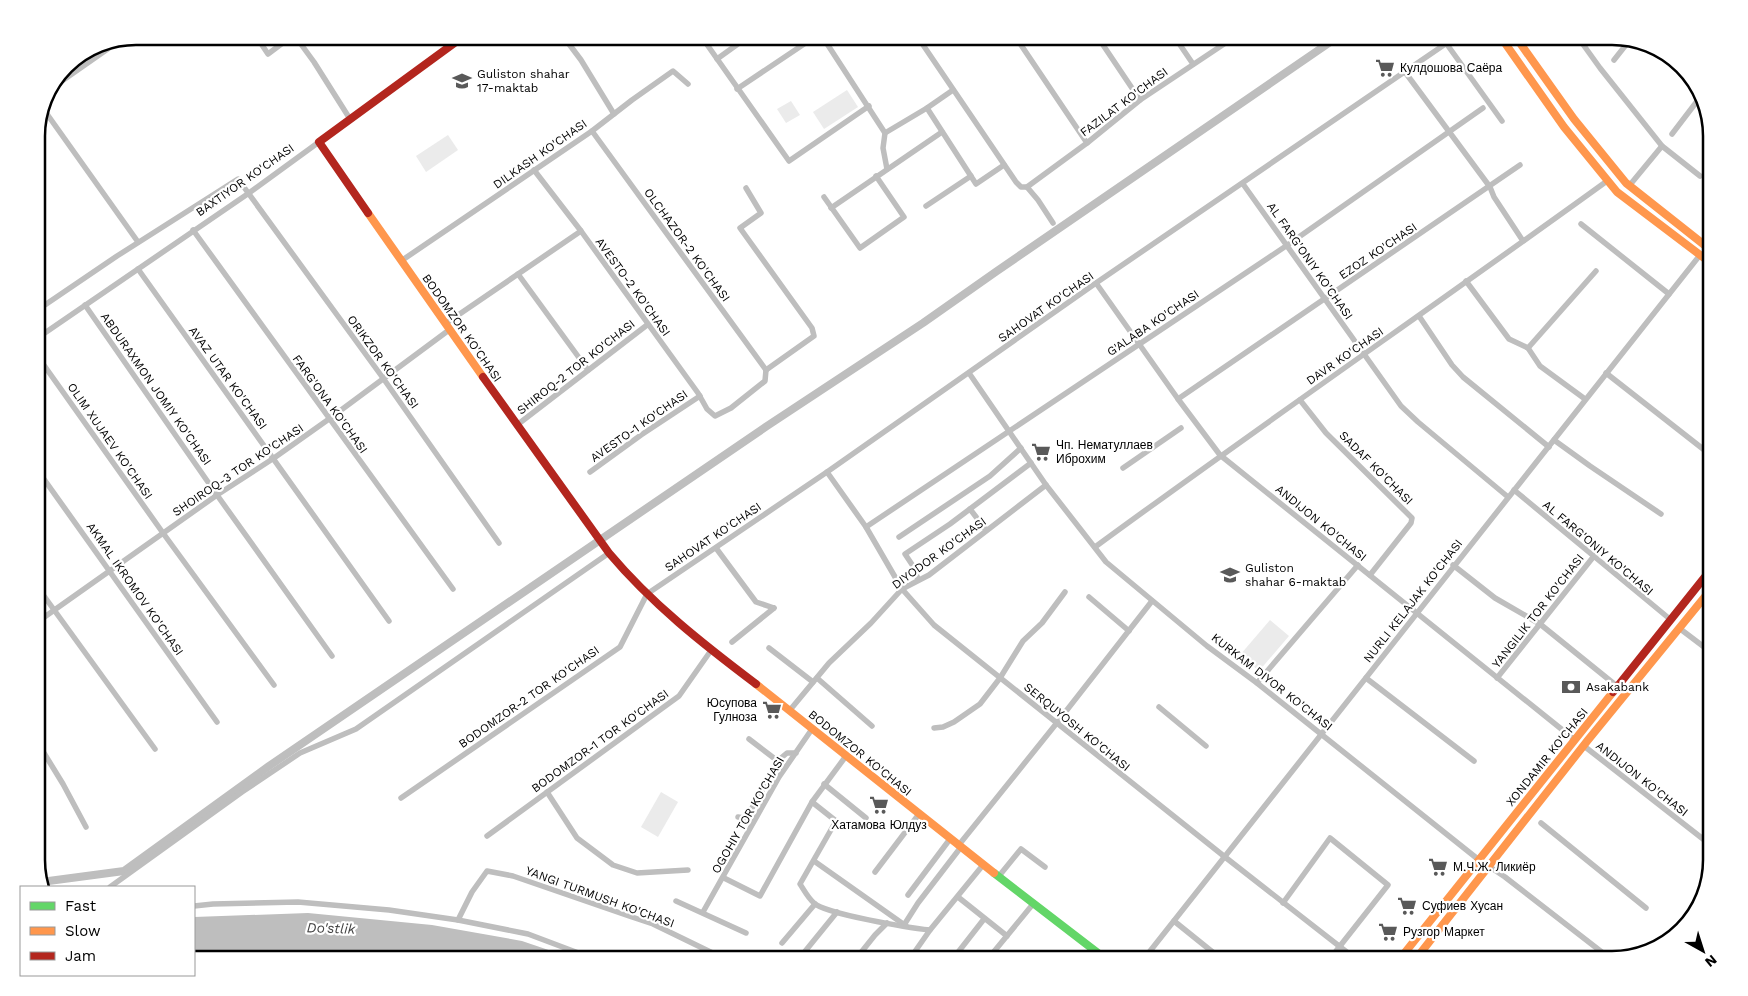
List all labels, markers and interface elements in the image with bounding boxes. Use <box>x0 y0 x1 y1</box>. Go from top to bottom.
supermarket icon: Кулдошова Саёра <box>1374 57 1396 79</box>
place label: Кулдошова Саёра <box>1400 61 1503 75</box>
street label: FAZILAT KO'CHASI <box>1077 65 1171 139</box>
place label: Guliston shahar 17-maktab <box>477 67 570 95</box>
school or university icon: Guliston shahar 17-maktab <box>451 70 473 92</box>
street label: DILKASH KO'CHASI <box>490 116 590 192</box>
street label: BAXTIYOR KO'CHASI <box>193 141 297 219</box>
street label: OLCHAZOR-2 KO'CHASI <box>641 186 733 304</box>
street label: AL FARG'ONIY KO'CHASI <box>1264 200 1356 322</box>
street label: EZOZ KO'CHASI <box>1336 220 1420 282</box>
street label: AVESTO-2 KO'CHASI <box>593 235 673 339</box>
street label: SAHOVAT KO'CHASI <box>996 269 1096 345</box>
street label: BODOMZOR KO'CHASI <box>419 271 505 385</box>
street label: G'ALABA KO'CHASI <box>1104 287 1202 359</box>
street label: ABDURAXMON JOMIY KO'CHASI <box>98 310 214 468</box>
street label: ORIKZOR KO'CHASI <box>344 312 422 412</box>
street label: SHIROQ-2 TOR KO'CHASI <box>514 317 638 417</box>
street label: AVAZ UTAR KO'CHASI <box>186 324 270 432</box>
street label: DAVR KO'CHASI <box>1304 324 1386 388</box>
street label: FARG'ONA KO'CHASI <box>290 352 370 456</box>
street label: OLIM XUJAEV KO'CHASI <box>65 380 155 502</box>
street label: AVESTO-1 KO'CHASI <box>588 387 690 465</box>
street label: SHOIROQ-3 TOR KO'CHASI <box>170 421 306 519</box>
street label: SADAF KO'CHASI <box>1336 428 1416 508</box>
place label: Чп. Нематуллаев Иброхим <box>1056 438 1153 466</box>
supermarket icon: Чп. Нематуллаев Иброхим <box>1030 441 1052 463</box>
street label: ANDIJON KO'CHASI <box>1273 482 1369 564</box>
street label: AL FARG'ONIY KO'CHASI <box>1540 498 1656 598</box>
street label: SAHOVAT KO'CHASI <box>662 499 764 575</box>
street label: DIYODOR KO'CHASI <box>889 514 989 592</box>
street label: AKMAL IKROMOV KO'CHASI <box>84 520 186 658</box>
street label: NURLI KELAJAK KO'CHASI <box>1361 537 1465 665</box>
street label: YANGILIK TOR KO'CHASI <box>1489 551 1587 671</box>
place label: Guliston shahar 6-maktab <box>1245 561 1346 589</box>
school or university icon: Guliston shahar 6-maktab <box>1219 564 1241 586</box>
street label: KURKAM DIYOR KO'CHASI <box>1209 630 1335 734</box>
street label: BODOMZOR-2 TOR KO'CHASI <box>456 643 602 751</box>
bank icon: Asakabank <box>1560 676 1582 698</box>
street label: SERQUYOSH KO'CHASI <box>1021 680 1133 774</box>
place label: Asakabank <box>1586 680 1649 694</box>
street label: BODOMZOR-1 TOR KO'CHASI <box>529 687 671 795</box>
place label: Юсупова Гулноза <box>707 696 757 724</box>
supermarket icon: Юсупова Гулноза <box>761 699 783 721</box>
street label: XONDAMIR KO'CHASI <box>1503 705 1591 809</box>
street label: BODOMZOR KO'CHASI <box>806 707 914 799</box>
street label: ANDIJON KO'CHASI <box>1593 739 1691 819</box>
street label: OGOHIY TOR KO'CHASI <box>709 754 787 876</box>
supermarket icon: Хатамова Юлдуз <box>868 794 890 816</box>
place label: Хатамова Юлдуз <box>831 818 927 832</box>
supermarket icon: М.Ч.Ж. Ликиёр <box>1427 856 1449 878</box>
place label: М.Ч.Ж. Ликиёр <box>1453 860 1536 874</box>
street label: YANGI TURMUSH KO'CHASI <box>524 864 676 930</box>
legend <box>20 886 195 976</box>
supermarket icon: Суфиев Хусан <box>1396 895 1418 917</box>
text: Fast <box>65 897 97 915</box>
place label: Суфиев Хусан <box>1422 899 1503 913</box>
water label: Do'stlik <box>306 919 356 937</box>
supermarket icon: Рузгор Маркет <box>1377 921 1399 943</box>
text: Slow <box>65 922 101 940</box>
place label: Рузгор Маркет <box>1403 925 1485 939</box>
north arrow <box>1678 926 1728 976</box>
text: Jam <box>65 947 96 965</box>
text: N <box>1702 952 1720 971</box>

